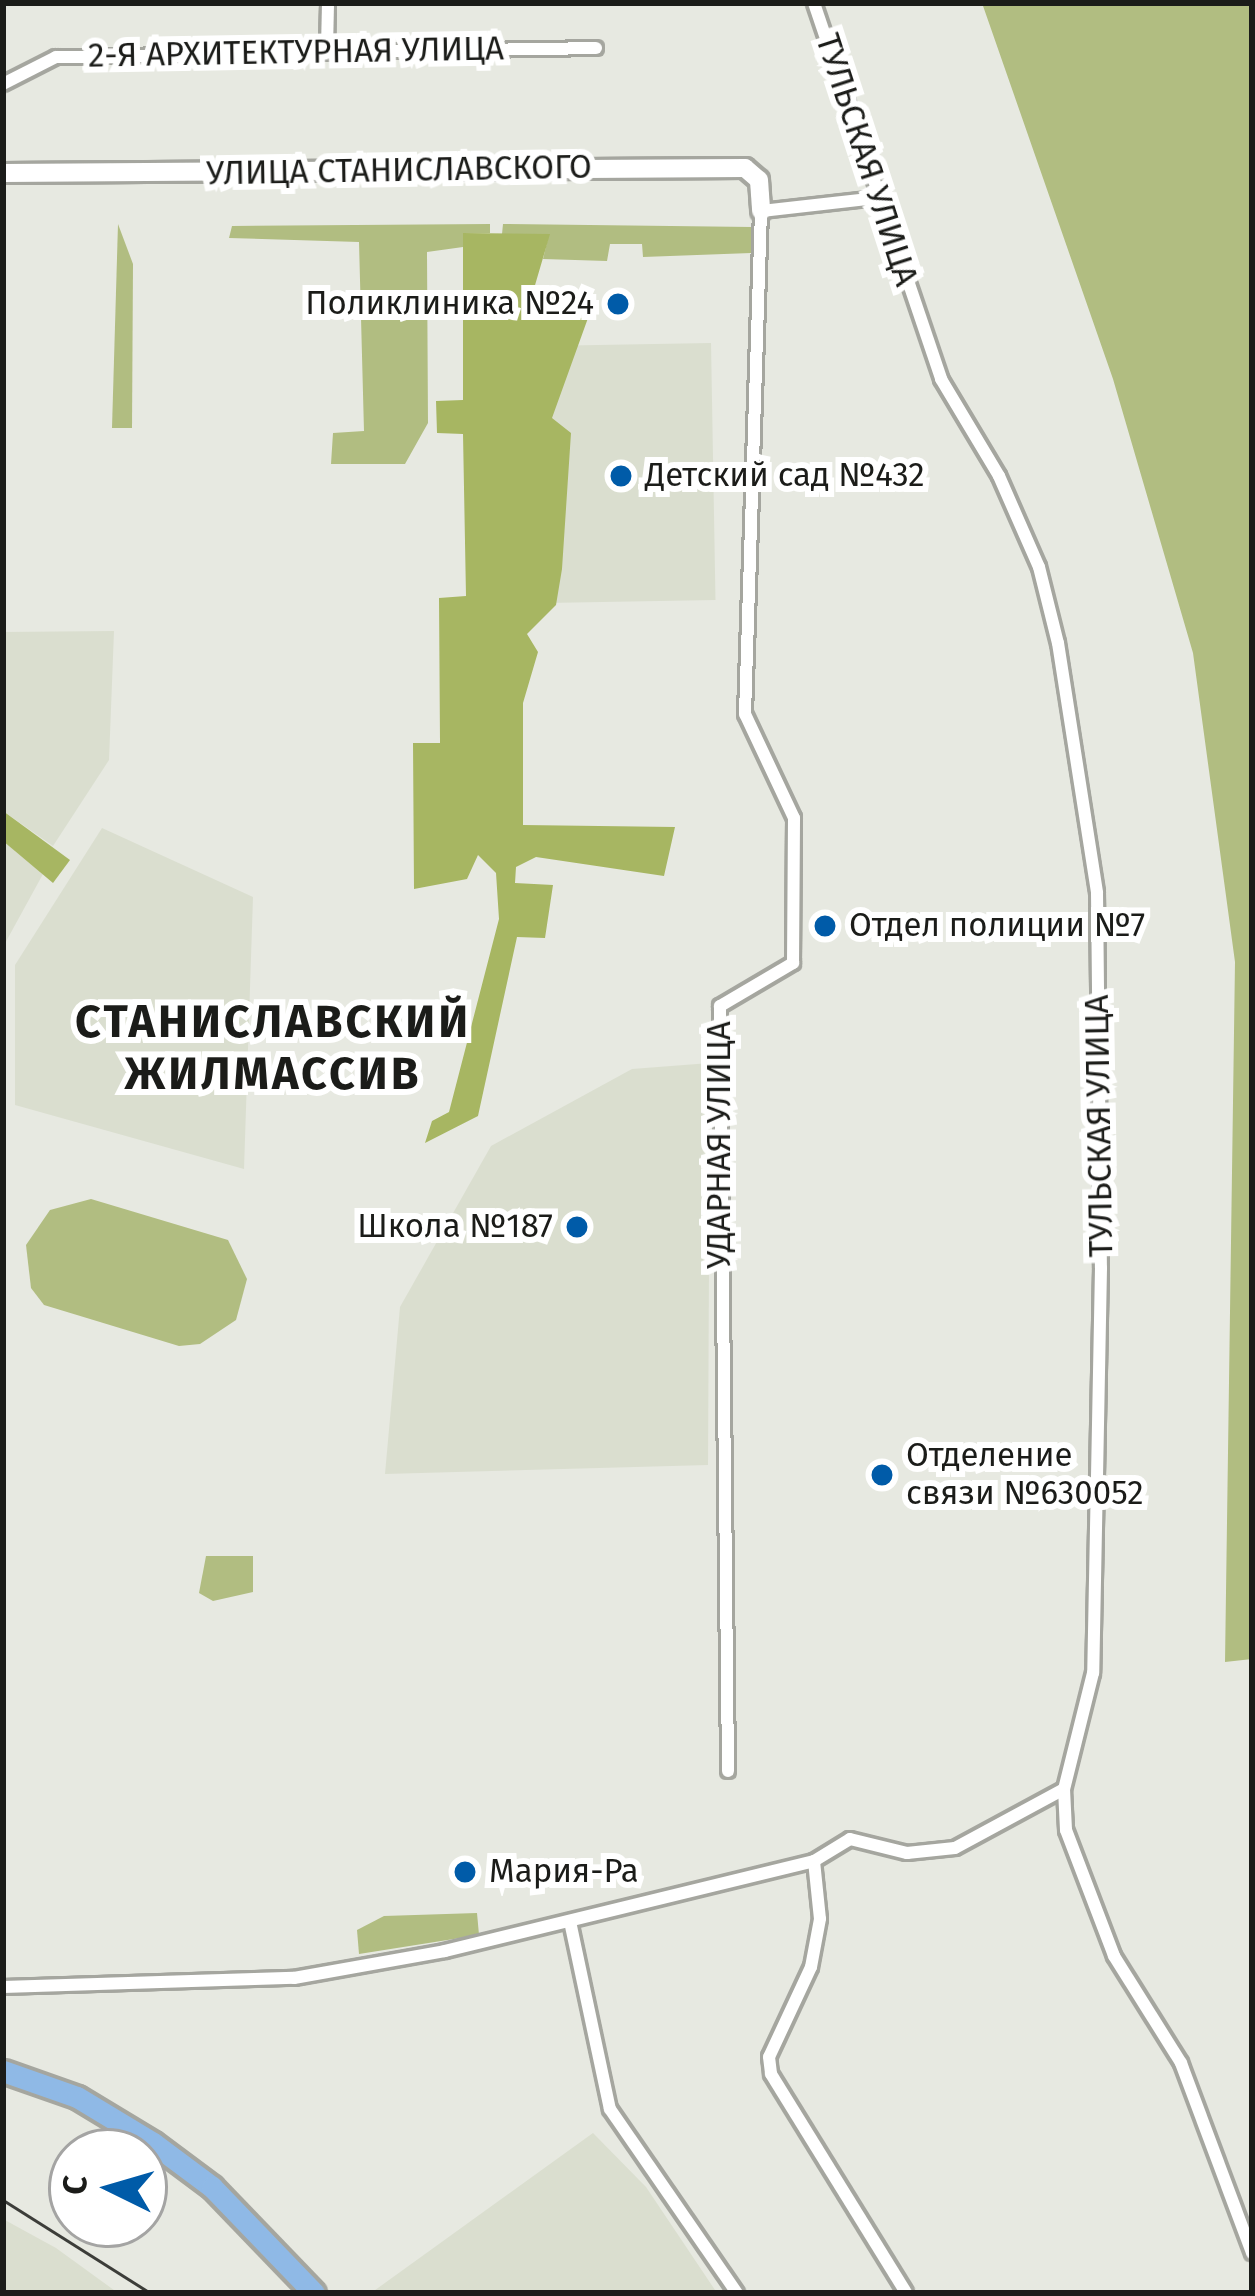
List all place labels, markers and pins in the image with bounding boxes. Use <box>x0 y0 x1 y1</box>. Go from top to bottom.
place label: Поликлиника №24 <box>305 284 594 324</box>
marker: Поликлиника №24 <box>605 291 631 317</box>
place label: Детский сад №432 <box>645 456 925 496</box>
marker: Детский сад №432 <box>608 463 634 489</box>
place label: Отдел полиции №7 <box>849 906 1145 946</box>
marker: Отдел полиции №7 <box>812 913 838 939</box>
place label: Школа №187 <box>357 1207 553 1247</box>
marker: Школа №187 <box>564 1214 590 1240</box>
place label: Отделение связи №630052 <box>906 1436 1144 1514</box>
marker: Отделение связи №630052 <box>869 1462 895 1488</box>
place label: Мария-Ра <box>489 1852 639 1892</box>
marker: Мария-Ра <box>452 1859 478 1885</box>

